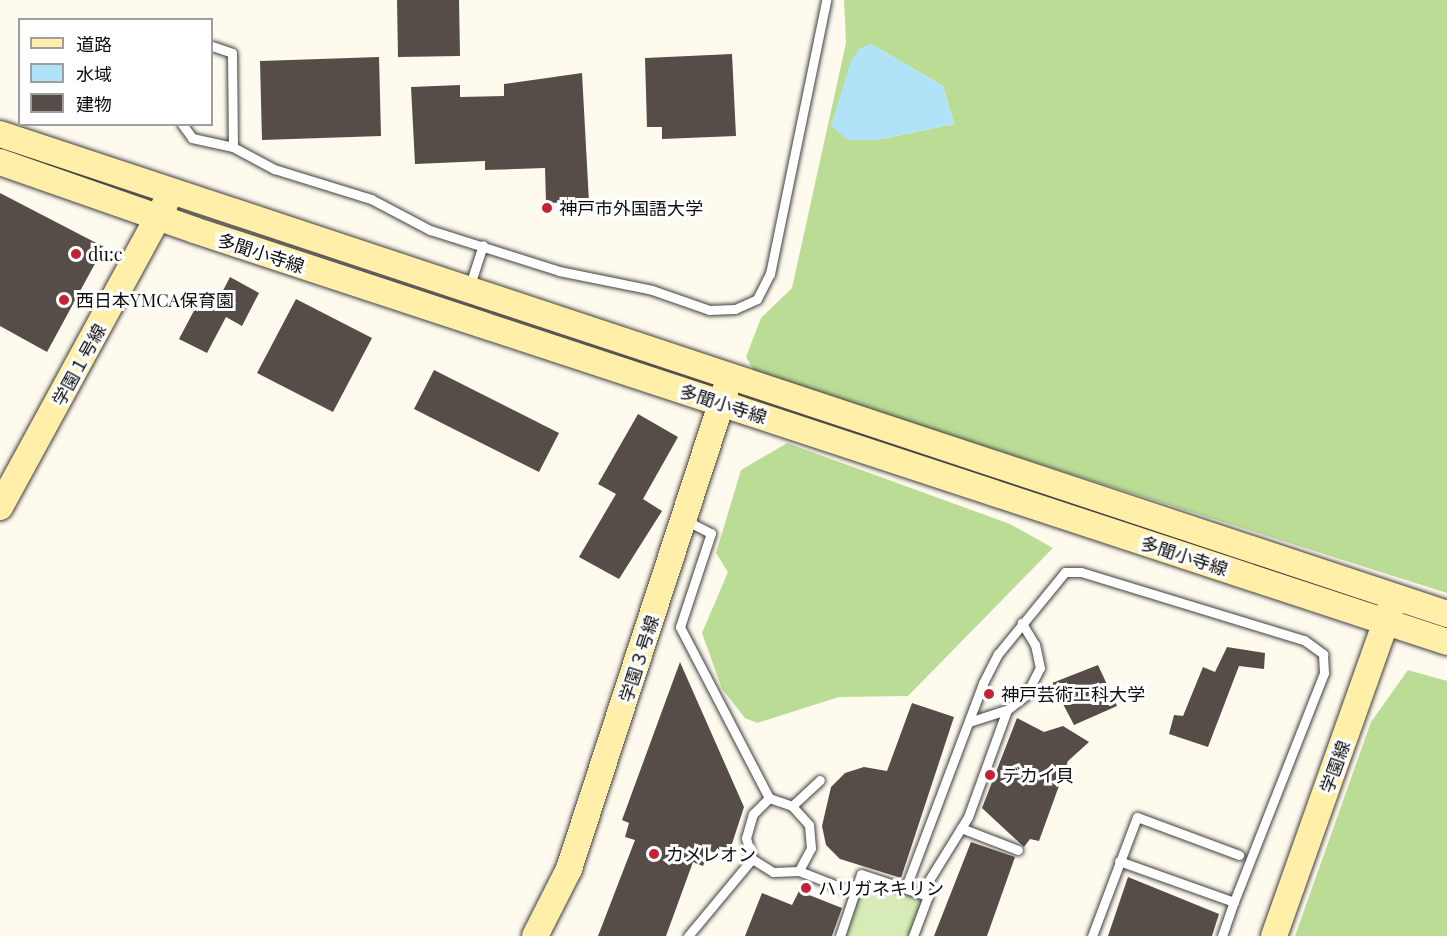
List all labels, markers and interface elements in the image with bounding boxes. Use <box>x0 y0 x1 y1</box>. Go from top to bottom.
legend <box>18 18 213 126</box>
text: 道路 <box>76 32 112 56</box>
text: 水域 <box>76 62 112 86</box>
text: 建物 <box>76 92 112 116</box>
place label: 神戸市外国語大学 <box>559 197 703 219</box>
marker: 神戸市外国語大学 <box>540 201 554 215</box>
street label: 多聞小寺線 <box>215 229 307 277</box>
place label: du:c <box>88 243 122 265</box>
marker: du:c <box>69 247 83 261</box>
place label: 西日本YMCA保育園 <box>76 289 234 311</box>
marker: 西日本YMCA保育園 <box>57 293 71 307</box>
street label: 学園１号線 <box>48 320 110 410</box>
street label: 多聞小寺線 <box>677 380 769 428</box>
street label: 多聞小寺線 <box>1138 532 1230 580</box>
street label: 学園３号線 <box>615 613 663 705</box>
place label: 神戸芸術工科大学 <box>1001 683 1145 705</box>
marker: 神戸芸術工科大学 <box>982 687 996 701</box>
street label: 学園線 <box>1316 738 1354 796</box>
place label: デカイ貝 <box>1002 764 1074 786</box>
marker: デカイ貝 <box>983 768 997 782</box>
place label: カメレオン <box>666 843 756 865</box>
marker: カメレオン <box>647 847 661 861</box>
place label: ハリガネキリン <box>818 877 944 899</box>
marker: ハリガネキリン <box>799 881 813 895</box>

